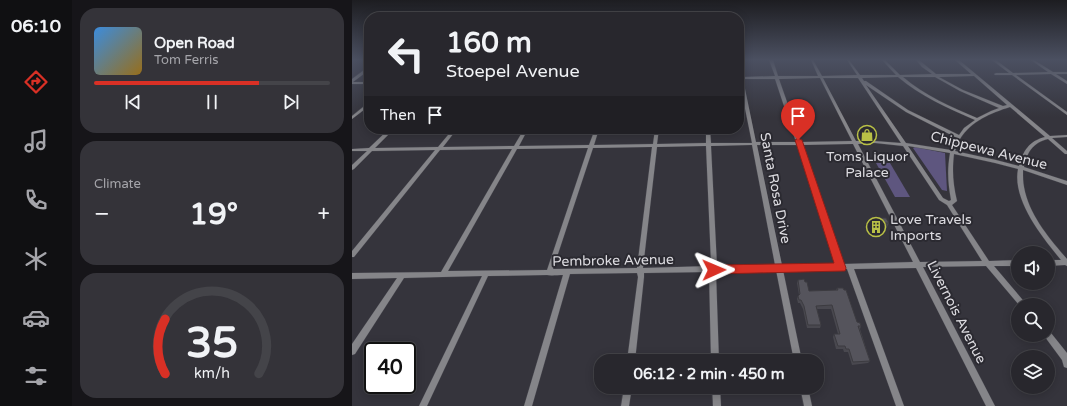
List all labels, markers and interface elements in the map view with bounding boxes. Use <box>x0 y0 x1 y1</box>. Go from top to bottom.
text: 06:10 <box>11 15 61 37</box>
text: 160 m <box>446 26 532 60</box>
icon: left <box>380 28 432 80</box>
text: Open Road <box>154 34 235 52</box>
text: Tom Ferris <box>154 52 218 68</box>
text: Stoepel Avenue <box>446 60 580 82</box>
icon: directions <box>22 68 50 96</box>
icon: previous <box>122 91 144 113</box>
icon: pause <box>201 91 223 113</box>
icon: next <box>280 91 302 113</box>
pin <box>781 99 815 140</box>
icon: arrive <box>424 104 446 126</box>
icon: arrive <box>787 105 809 127</box>
text: Then <box>380 106 416 124</box>
shop icon: Toms Liquor Palace <box>856 124 878 146</box>
icon: music <box>22 127 50 155</box>
street label: Chippewa Avenue <box>929 128 1049 173</box>
street label: Santa Rosa Drive <box>756 131 795 245</box>
place label: Toms Liquor Palace <box>826 148 909 181</box>
text: Climate <box>94 176 141 192</box>
icon: phone <box>22 186 50 214</box>
text: 19° <box>189 196 238 233</box>
text: − <box>94 201 110 227</box>
text: + <box>318 201 330 227</box>
place label: Love Travels Imports <box>890 211 972 244</box>
building icon: Love Travels Imports <box>865 216 887 238</box>
icon: climate <box>22 245 50 273</box>
map controls <box>1011 246 1055 394</box>
button: sound <box>1011 246 1055 290</box>
position arrow <box>693 249 735 291</box>
street label: Pembroke Avenue <box>552 251 674 270</box>
street label: Livernois Avenue <box>923 258 990 367</box>
button: search <box>1011 298 1055 342</box>
icon: car <box>22 304 50 332</box>
text: 35 <box>186 318 238 368</box>
speed limit sign: 40 <box>364 342 416 394</box>
button: layers <box>1011 350 1055 394</box>
icon: filters <box>22 362 50 390</box>
text: km/h <box>194 364 230 381</box>
text: 06:12 · 2 min · 450 m <box>634 365 784 383</box>

